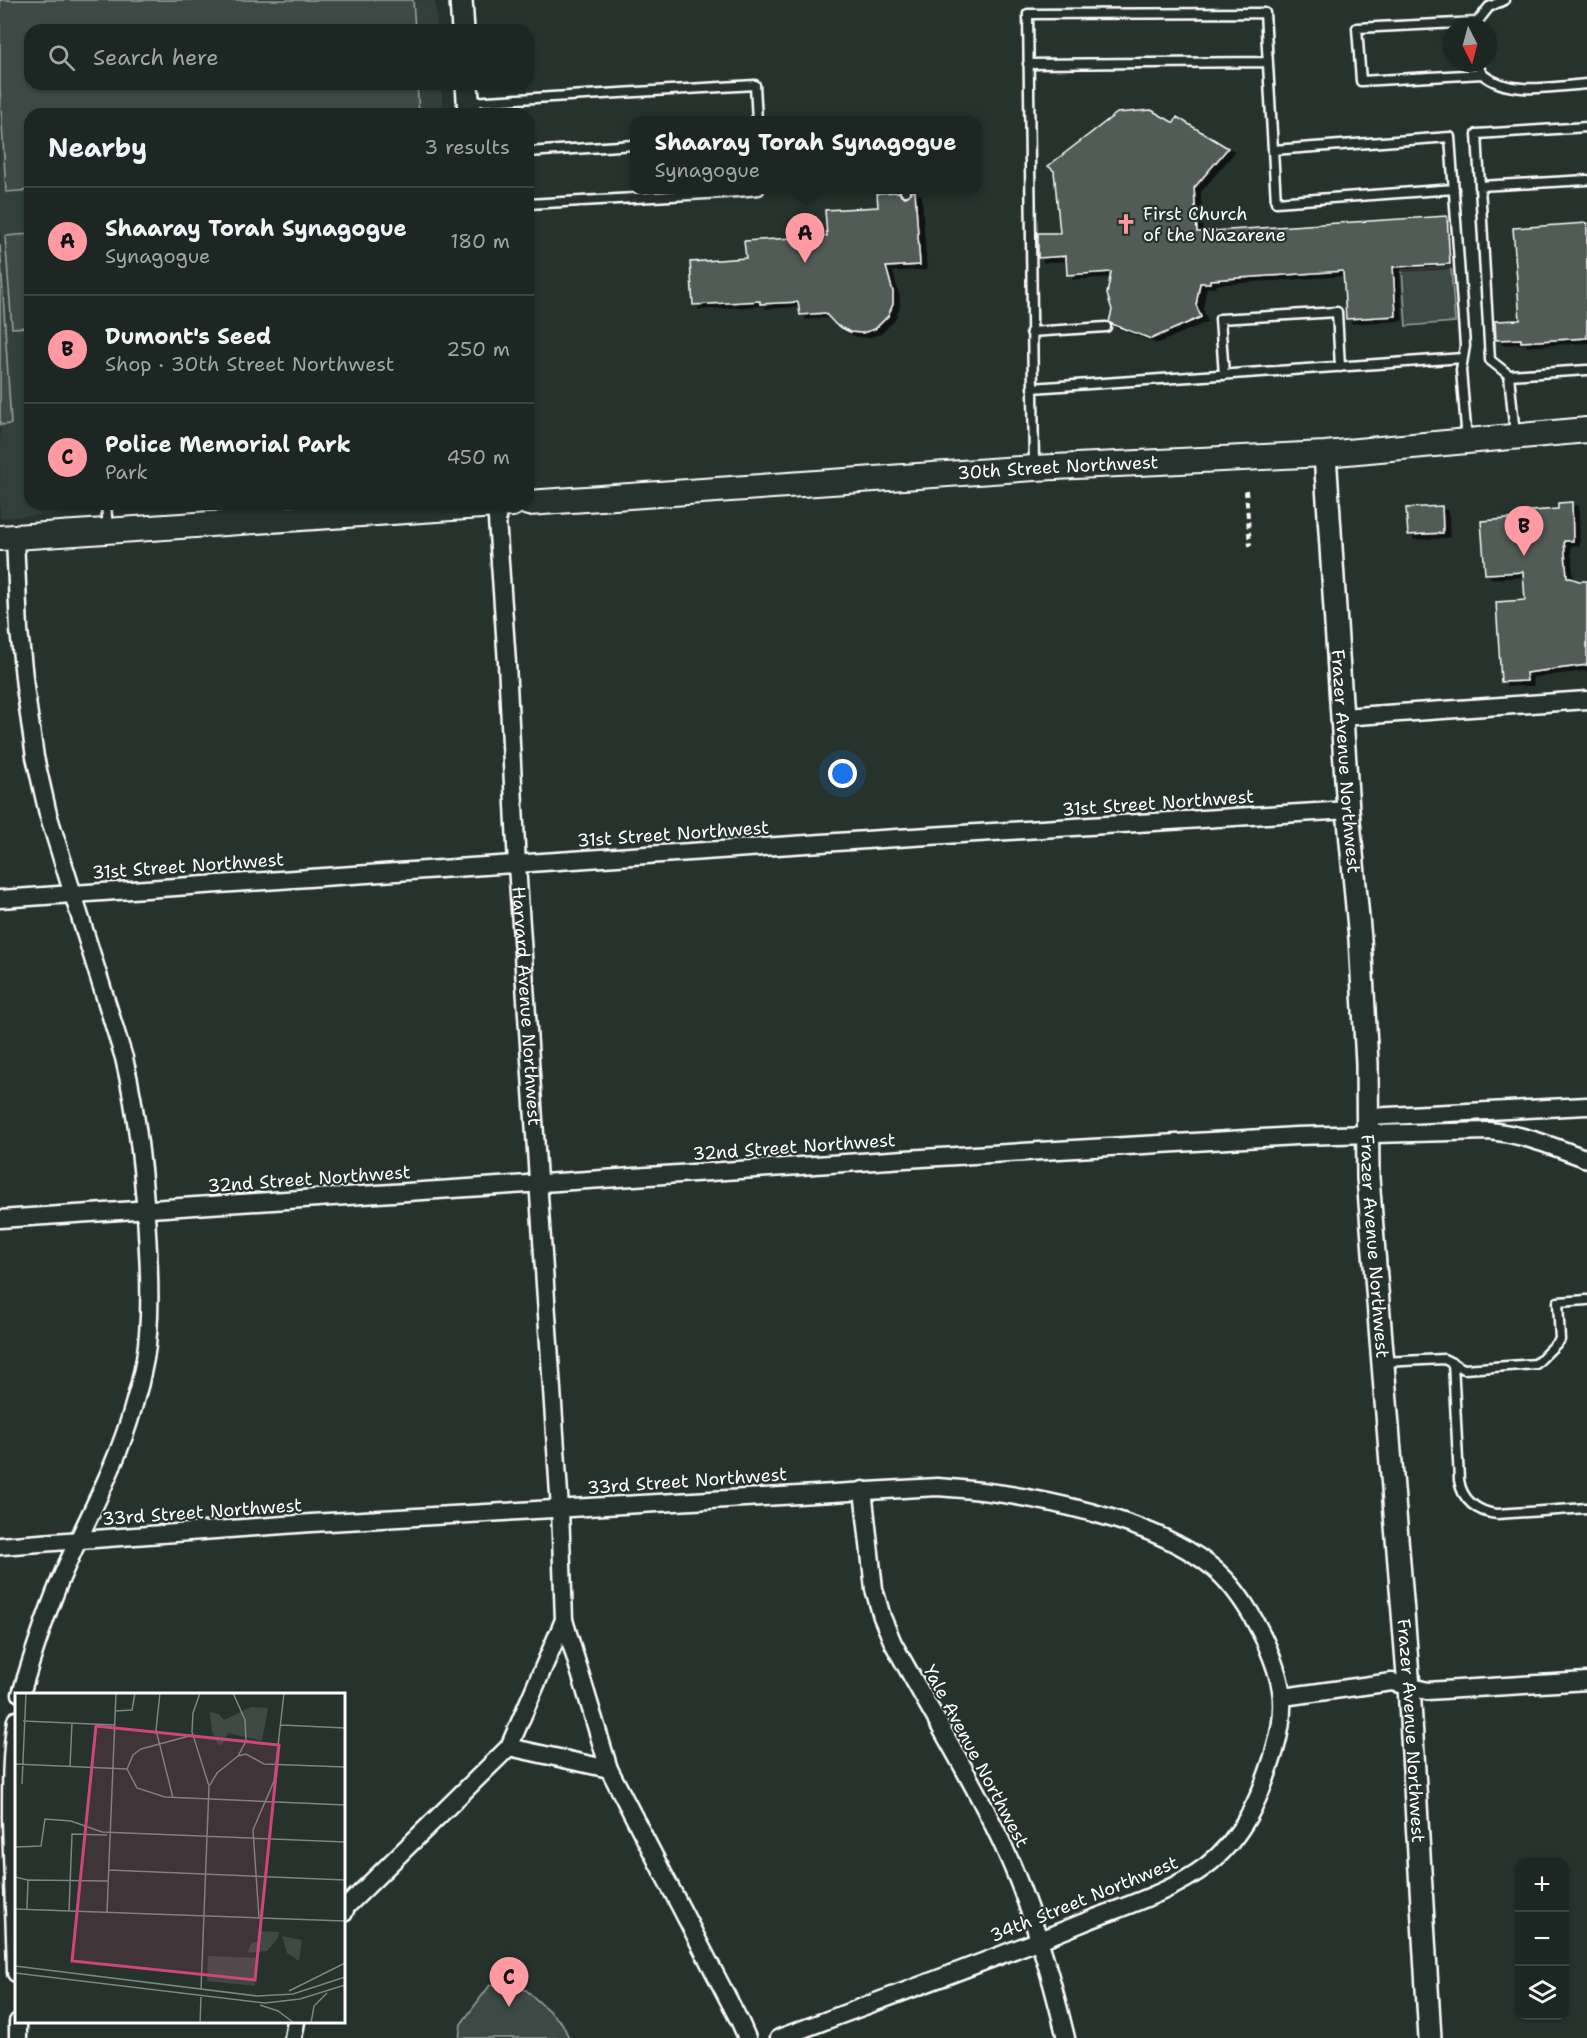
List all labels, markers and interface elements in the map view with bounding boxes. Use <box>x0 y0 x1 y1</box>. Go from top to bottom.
north arrow <box>1443 18 1497 72</box>
search box <box>24 24 534 90</box>
icon: search <box>45 41 78 74</box>
text: Search here <box>93 43 219 72</box>
popup <box>630 116 981 194</box>
text: Shaaray Torah Synagogue <box>655 128 956 157</box>
text: Nearby <box>48 130 147 165</box>
text: 3 results <box>424 134 510 160</box>
text: Synagogue <box>655 157 760 183</box>
place label: First Church of the Nazarene <box>1143 202 1286 247</box>
church icon: First Church of the Nazarene <box>1114 212 1138 236</box>
text: Shaaray Torah Synagogue <box>105 214 407 243</box>
pin: A <box>786 214 824 263</box>
text: A <box>60 228 75 254</box>
text: 180 m <box>450 228 510 254</box>
text: Synagogue <box>105 243 210 269</box>
text: Dumont's Seed <box>105 322 271 351</box>
text: B <box>61 336 74 362</box>
text: 250 m <box>446 336 510 362</box>
text: Shop · 30th Street Northwest <box>105 351 395 377</box>
text: Police Memorial Park <box>105 430 351 459</box>
text: C <box>61 444 74 470</box>
text: 450 m <box>446 444 510 470</box>
street label: 30th Street Northwest <box>956 450 1159 485</box>
text: Park <box>105 459 148 485</box>
pin: B <box>1504 506 1544 556</box>
street label: Frazer Avenue Northwest <box>1326 649 1366 875</box>
your location <box>828 759 857 788</box>
street label: 31st Street Northwest <box>1061 784 1255 822</box>
street label: 31st Street Northwest <box>576 815 770 853</box>
street label: 31st Street Northwest <box>91 847 285 885</box>
street label: Harvard Avenue Northwest <box>506 886 546 1127</box>
street label: 32nd Street Northwest <box>692 1128 896 1166</box>
street label: Frazer Avenue Northwest <box>1356 1134 1394 1359</box>
street label: 32nd Street Northwest <box>207 1160 411 1198</box>
street label: 33rd Street Northwest <box>586 1462 788 1500</box>
street label: 33rd Street Northwest <box>101 1493 303 1531</box>
street label: Frazer Avenue Northwest <box>1392 1618 1430 1844</box>
street label: Yale Avenue Northwest <box>918 1660 1034 1852</box>
inset map <box>15 1693 345 2023</box>
street label: 34th Street Northwest <box>986 1850 1182 1948</box>
map controls <box>1515 1858 1569 2020</box>
button: + <box>1515 1858 1569 1912</box>
button: − <box>1515 1912 1569 1966</box>
pin: C <box>490 1958 528 2007</box>
button: layers <box>1515 1966 1569 2020</box>

